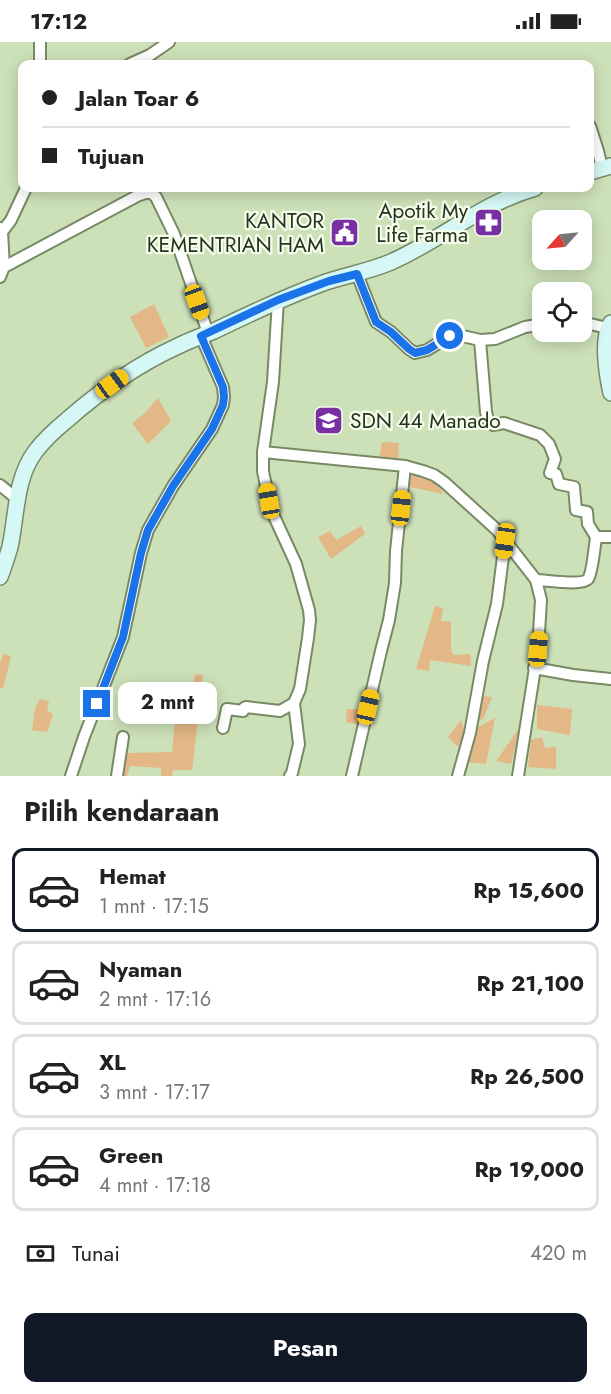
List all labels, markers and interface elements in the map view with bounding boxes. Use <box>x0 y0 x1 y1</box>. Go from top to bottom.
text: 17:12 <box>30 5 87 37</box>
text: Jalan Toar 6 <box>78 82 200 114</box>
text: Tujuan <box>78 140 144 172</box>
place label: Apotik My Life Farma <box>376 196 469 250</box>
place label: KANTOR KEMENTRIAN HAM <box>147 206 324 260</box>
pharmacy icon: Apotik My Life Farma <box>473 207 505 239</box>
north arrow <box>532 210 592 270</box>
map controls <box>532 210 592 342</box>
public building icon: KANTOR KEMENTRIAN HAM <box>329 217 361 249</box>
car <box>182 282 212 322</box>
button: locate <box>532 282 592 342</box>
route start <box>436 322 463 349</box>
car <box>92 366 132 402</box>
school or university icon: SDN 44 Manado <box>313 405 345 437</box>
place label: SDN 44 Manado <box>350 406 501 436</box>
car <box>257 482 281 520</box>
car <box>390 489 412 527</box>
car <box>494 522 516 560</box>
car <box>527 630 549 668</box>
callout: 2 mnt <box>118 683 217 725</box>
car <box>355 687 381 727</box>
text: 2 mnt <box>141 688 194 717</box>
route end <box>83 690 110 717</box>
text: Pilih kendaraan <box>24 792 220 831</box>
text: Hemat <box>99 860 166 892</box>
icon: car <box>27 863 81 917</box>
text: Rp 15,600 <box>473 874 584 906</box>
text: 1 mnt · 17:15 <box>99 892 209 921</box>
text: Nyaman <box>99 953 182 985</box>
icon: car <box>27 956 81 1010</box>
text: Rp 21,100 <box>477 967 584 999</box>
text: 2 mnt · 17:16 <box>99 985 211 1014</box>
text: XL <box>99 1046 126 1078</box>
icon: car <box>27 1049 81 1103</box>
text: Rp 26,500 <box>470 1060 584 1092</box>
text: 3 mnt · 17:17 <box>99 1078 210 1107</box>
text: Green <box>99 1139 163 1171</box>
icon: car <box>27 1142 81 1196</box>
text: Rp 19,000 <box>474 1153 584 1185</box>
text: 4 mnt · 17:18 <box>99 1171 211 1200</box>
icon: cash <box>24 1237 57 1270</box>
text: Tunai <box>72 1237 120 1269</box>
text: 420 m <box>530 1239 587 1268</box>
button: Pesan <box>24 1313 587 1382</box>

